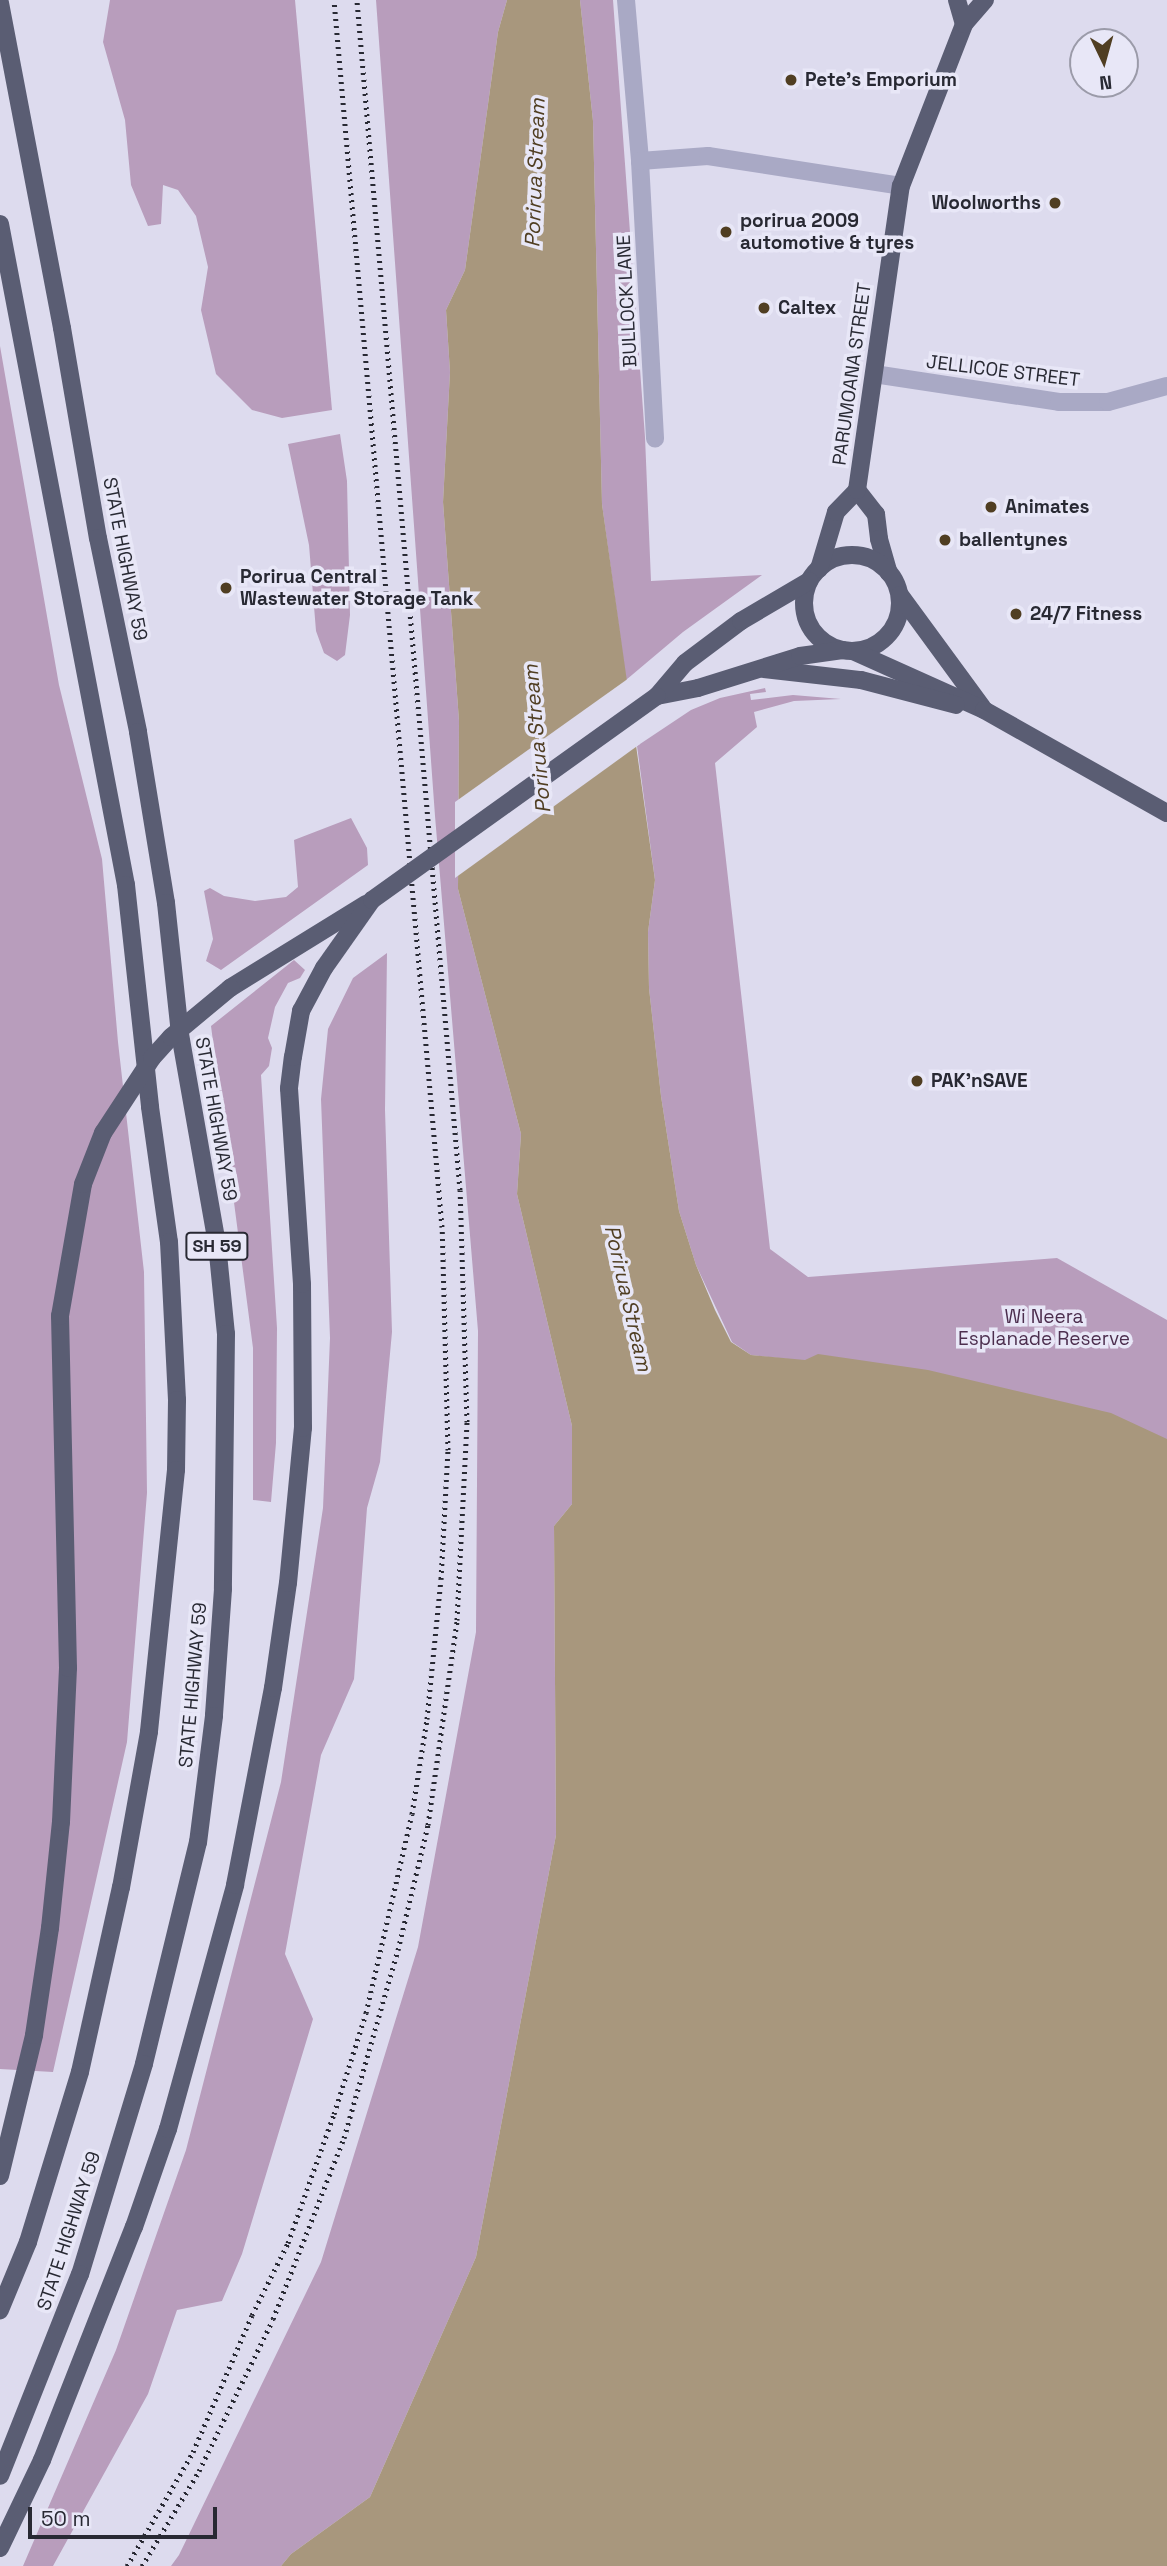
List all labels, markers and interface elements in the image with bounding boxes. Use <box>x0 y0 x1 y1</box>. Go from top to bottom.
north arrow <box>1069 28 1139 98</box>
place label: Pete's Emporium <box>805 69 957 91</box>
text: N <box>1098 69 1113 95</box>
marker: Pete's Emporium <box>783 72 799 88</box>
water label: Porirua Stream <box>520 98 550 248</box>
place label: Woolworths <box>931 192 1041 214</box>
marker: Woolworths <box>1047 195 1063 211</box>
place label: porirua 2009 automotive & tyres <box>740 210 914 254</box>
marker: porirua 2009 automotive & tyres <box>718 224 734 240</box>
street label: BULLOCK LANE <box>612 234 642 368</box>
street label: PARUMOANA STREET <box>828 281 876 467</box>
place label: Caltex <box>778 297 836 319</box>
marker: Caltex <box>756 300 772 316</box>
street label: JELLICOE STREET <box>925 350 1081 392</box>
street label: STATE HIGHWAY 59 <box>98 475 152 643</box>
place label: Animates <box>1005 496 1090 518</box>
marker: Animates <box>983 499 999 515</box>
place label: ballentynes <box>959 529 1068 551</box>
marker: ballentynes <box>937 532 953 548</box>
place label: Porirua Central Wastewater Storage Tank <box>240 566 474 610</box>
marker: Porirua Central Wastewater Storage Tank <box>218 580 234 596</box>
place label: 24/7 Fitness <box>1030 603 1142 625</box>
marker: 24/7 Fitness <box>1008 606 1024 622</box>
water label: Porirua Stream <box>518 664 556 814</box>
street label: STATE HIGHWAY 59 <box>190 1035 242 1203</box>
place label: PAK'nSAVE <box>931 1070 1028 1092</box>
marker: PAK'nSAVE <box>909 1073 925 1089</box>
water label: Porirua Stream <box>599 1222 657 1374</box>
road number: SH 59 <box>184 1232 250 1260</box>
park label: Wi Neera Esplanade Reserve <box>958 1306 1130 1350</box>
street label: STATE HIGHWAY 59 <box>174 1601 212 1769</box>
street label: STATE HIGHWAY 59 <box>32 2148 106 2314</box>
scale bar <box>32 2492 220 2536</box>
text: 50 m <box>41 2505 91 2532</box>

